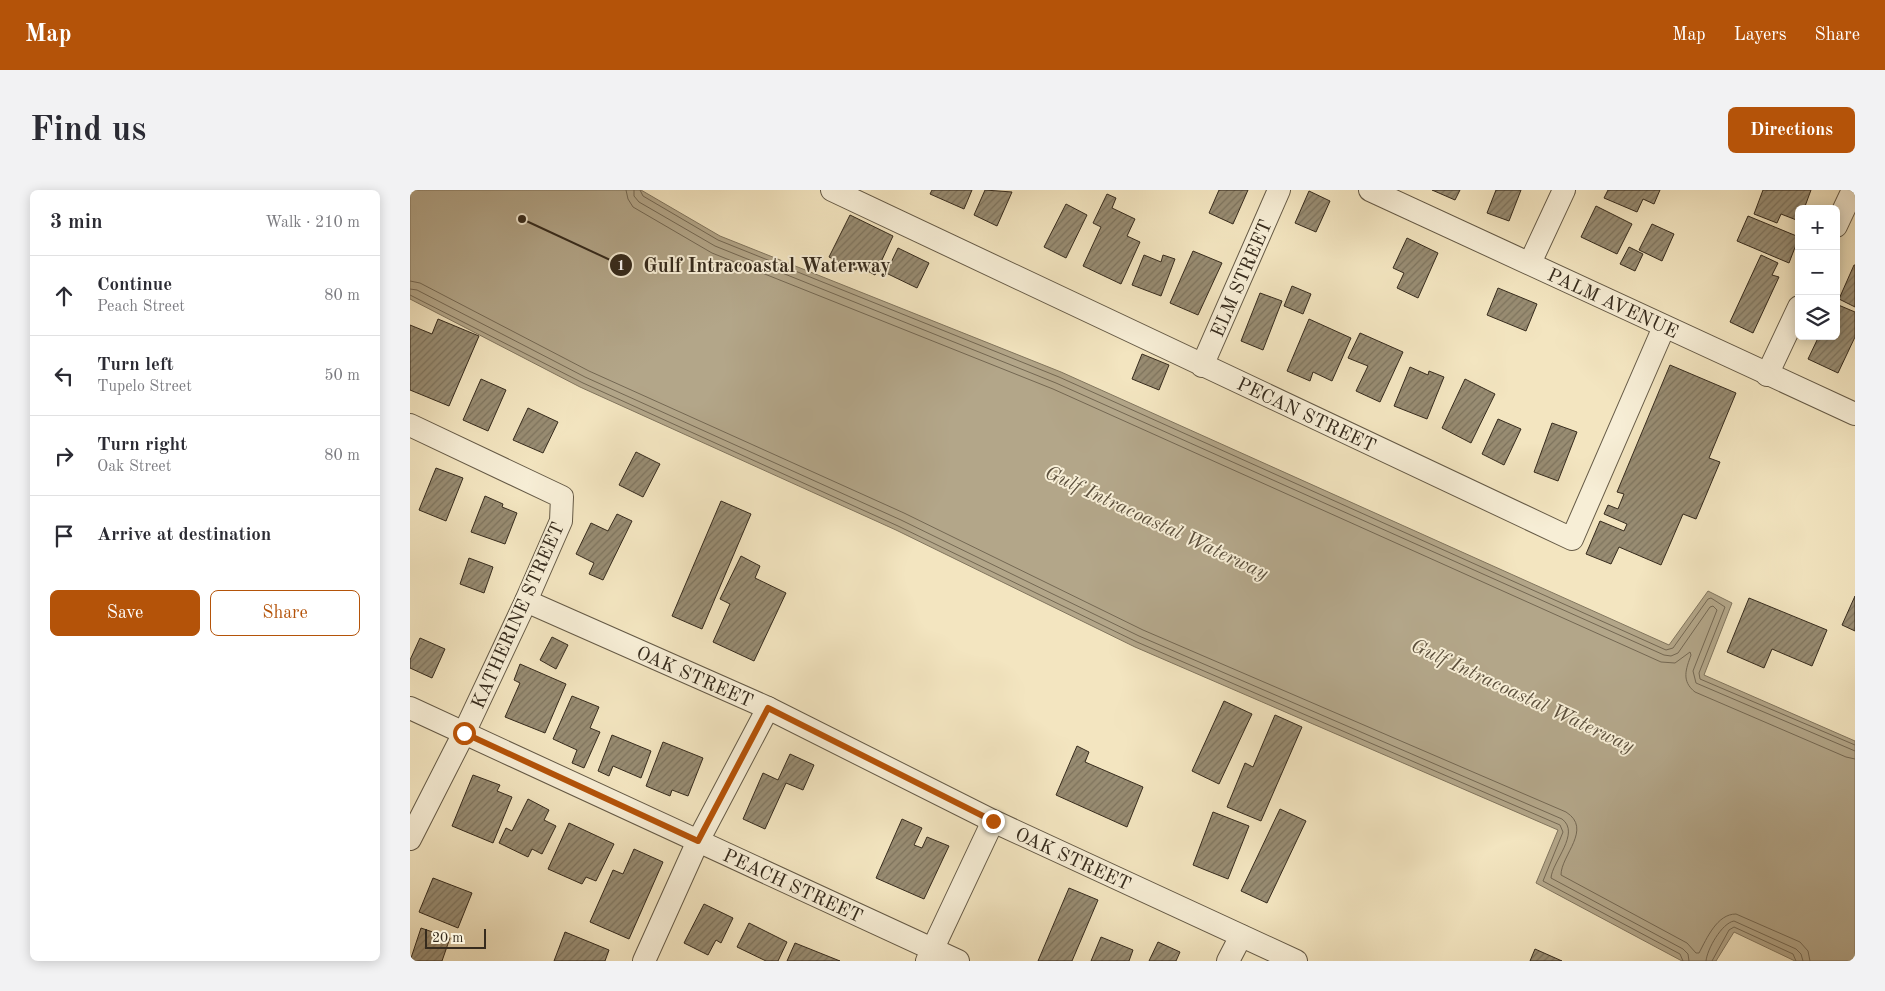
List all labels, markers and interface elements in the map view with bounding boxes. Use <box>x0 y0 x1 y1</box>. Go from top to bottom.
text: Map <box>25 23 72 47</box>
text: Map <box>1672 26 1706 44</box>
text: Layers <box>1734 26 1786 44</box>
text: Share <box>1814 26 1860 44</box>
button: Directions <box>1728 107 1855 153</box>
text: Find us <box>30 113 146 148</box>
map controls <box>1795 205 1840 340</box>
button: + <box>1795 205 1840 250</box>
text: 3 min <box>50 212 103 233</box>
text: Walk · 210 m <box>265 215 360 231</box>
street label: ELM STREET <box>1209 218 1277 341</box>
callout: Gulf Intracoastal Waterway <box>608 248 901 283</box>
button: − <box>1795 250 1840 295</box>
text: Gulf Intracoastal Waterway <box>643 257 891 277</box>
text: 1 <box>617 259 625 274</box>
street label: PALM AVENUE <box>1544 266 1681 343</box>
text: Continue <box>97 276 172 295</box>
icon: ahead <box>50 282 78 310</box>
text: 80 m <box>324 288 360 304</box>
button: layers <box>1795 295 1840 340</box>
text: Peach Street <box>97 299 185 315</box>
text: Turn left <box>97 356 174 375</box>
icon: left <box>50 362 78 390</box>
text: 50 m <box>324 368 360 384</box>
street label: PECAN STREET <box>1233 375 1378 457</box>
text: Tupelo Street <box>97 379 192 395</box>
text: Turn right <box>97 436 187 455</box>
icon: right <box>50 442 78 470</box>
text: 80 m <box>324 448 360 464</box>
text: Oak Street <box>97 459 171 475</box>
water label: Gulf Intracoastal Waterway <box>1041 463 1272 585</box>
street label: KATHERINE STREET <box>470 520 569 712</box>
icon: arrive <box>50 522 78 550</box>
text: Arrive at destination <box>97 526 271 545</box>
button: Save <box>50 590 200 636</box>
button: Share <box>210 590 360 636</box>
water label: Gulf Intracoastal Waterway <box>1407 636 1638 758</box>
street label: OAK STREET <box>633 644 755 712</box>
route start <box>453 722 476 745</box>
route end <box>982 810 1005 833</box>
street label: OAK STREET <box>1012 826 1133 895</box>
street label: PEACH STREET <box>719 847 865 928</box>
scale bar <box>425 926 486 949</box>
text: 20 m <box>432 931 463 945</box>

